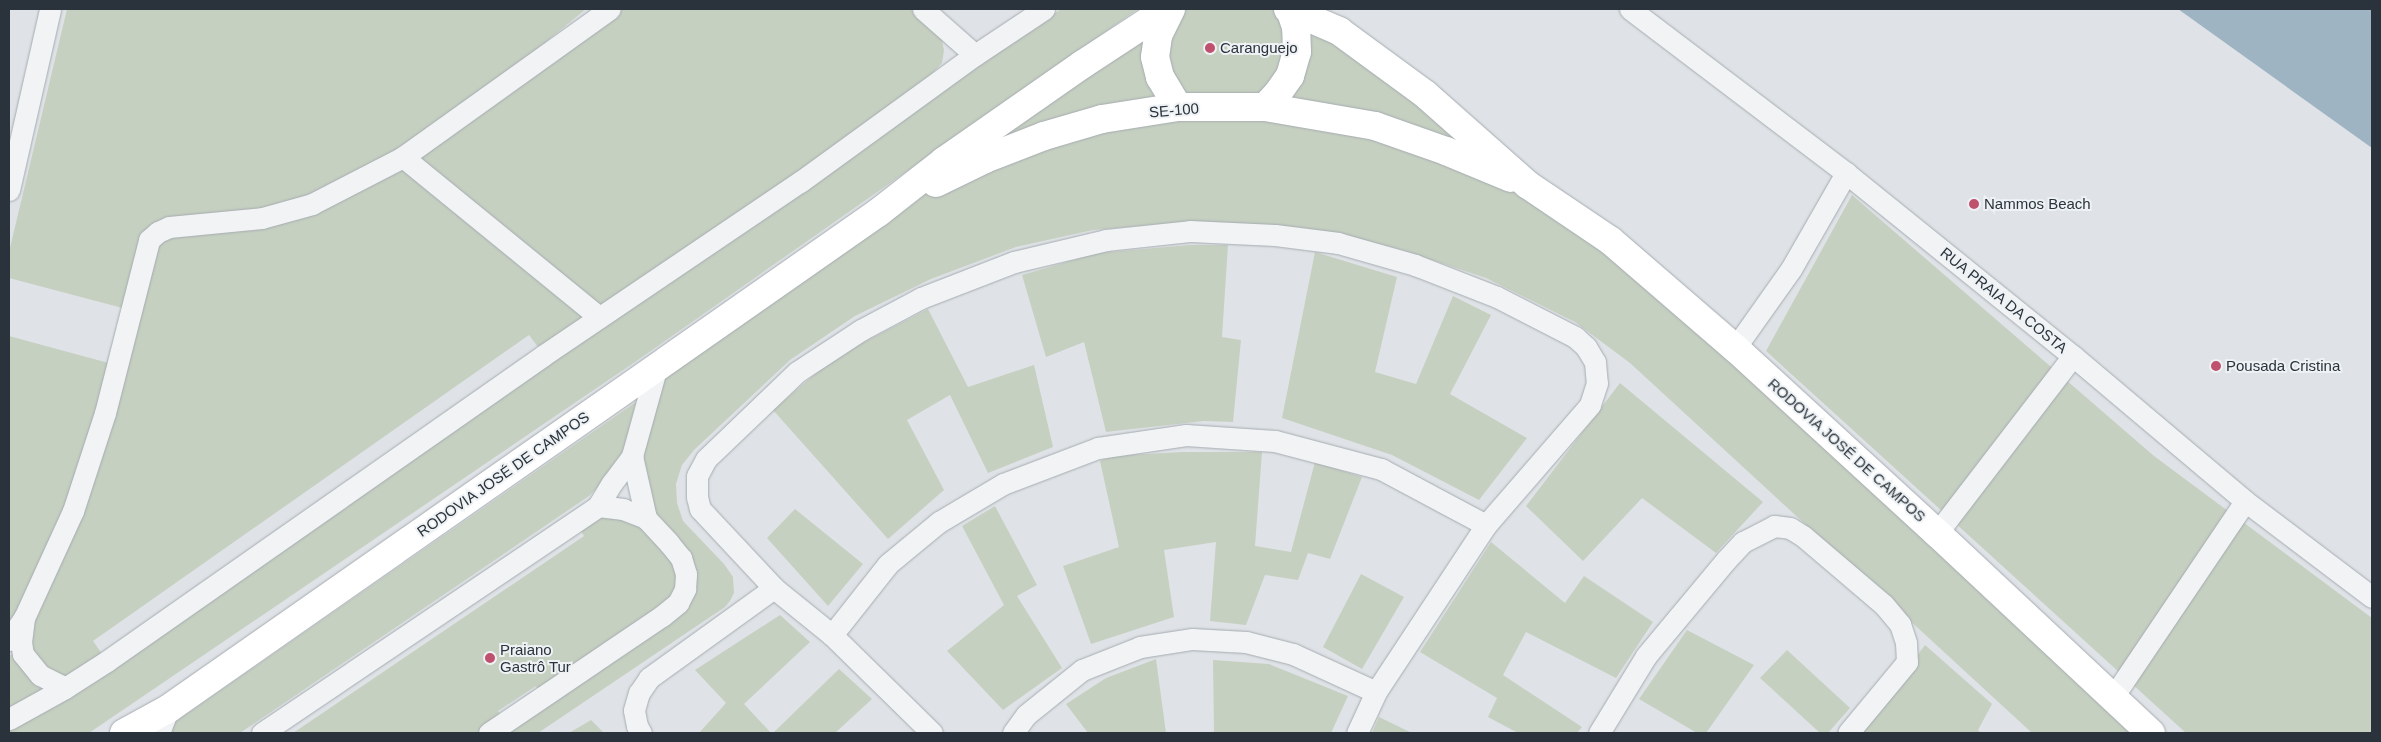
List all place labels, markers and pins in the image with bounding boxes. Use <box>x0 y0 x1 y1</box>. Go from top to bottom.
place label: Caranguejo <box>1220 39 1298 57</box>
marker: Caranguejo <box>1204 42 1216 54</box>
place label: Nammos Beach <box>1984 195 2091 213</box>
marker: Nammos Beach <box>1968 198 1980 210</box>
place label: Pousada Cristina <box>2226 357 2340 375</box>
marker: Pousada Cristina <box>2210 360 2222 372</box>
place label: Praiano Gastrô Tur <box>500 640 571 675</box>
marker: Praiano Gastrô Tur <box>484 652 496 664</box>

